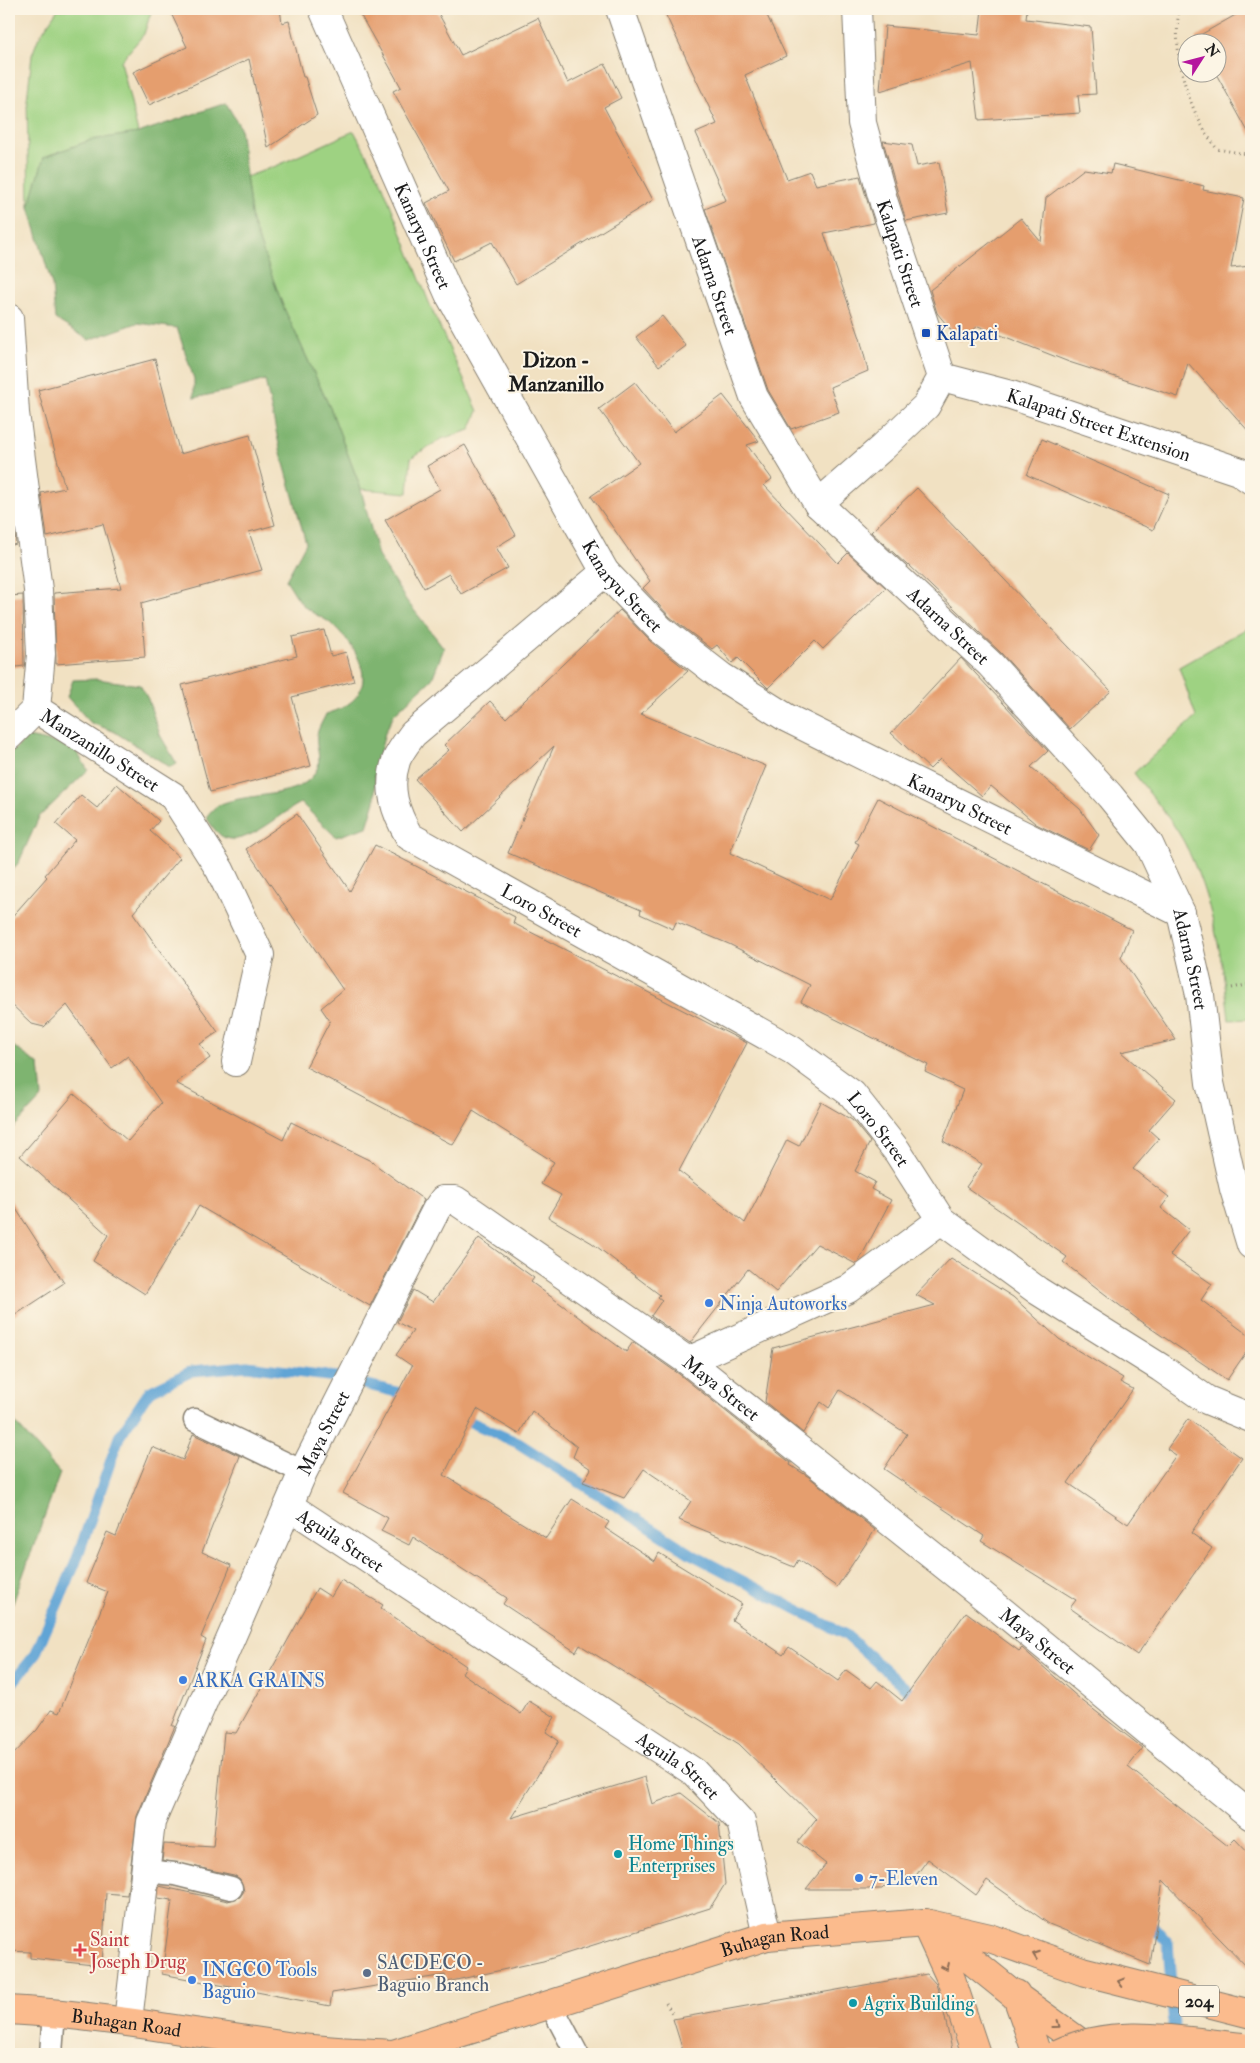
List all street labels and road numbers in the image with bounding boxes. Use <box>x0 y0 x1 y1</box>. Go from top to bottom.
street label: Kanaryu Street <box>388 179 456 293</box>
street label: Kalapati Street <box>871 196 929 311</box>
street label: Adarna Street <box>686 231 743 338</box>
street label: Kalapati Street Extension <box>1003 383 1194 467</box>
street label: Kanaryu Street <box>576 536 667 638</box>
street label: Adarna Street <box>901 582 994 670</box>
street label: Manzanillo Street <box>36 704 164 797</box>
street label: Kanaryu Street <box>903 769 1016 841</box>
street label: Loro Street <box>497 879 586 943</box>
street label: Adarna Street <box>1167 905 1213 1011</box>
street label: Loro Street <box>841 1087 915 1171</box>
street label: Maya Street <box>677 1350 764 1426</box>
street label: Maya Street <box>292 1387 355 1480</box>
street label: Aguila Street <box>291 1503 388 1578</box>
street label: Maya Street <box>994 1603 1080 1680</box>
street label: Aguila Street <box>631 1726 725 1805</box>
street label: Buhagan Road <box>717 1920 831 1963</box>
road number: 204 <box>1179 1985 1219 2016</box>
street label: Buhagan Road <box>70 2004 183 2043</box>

